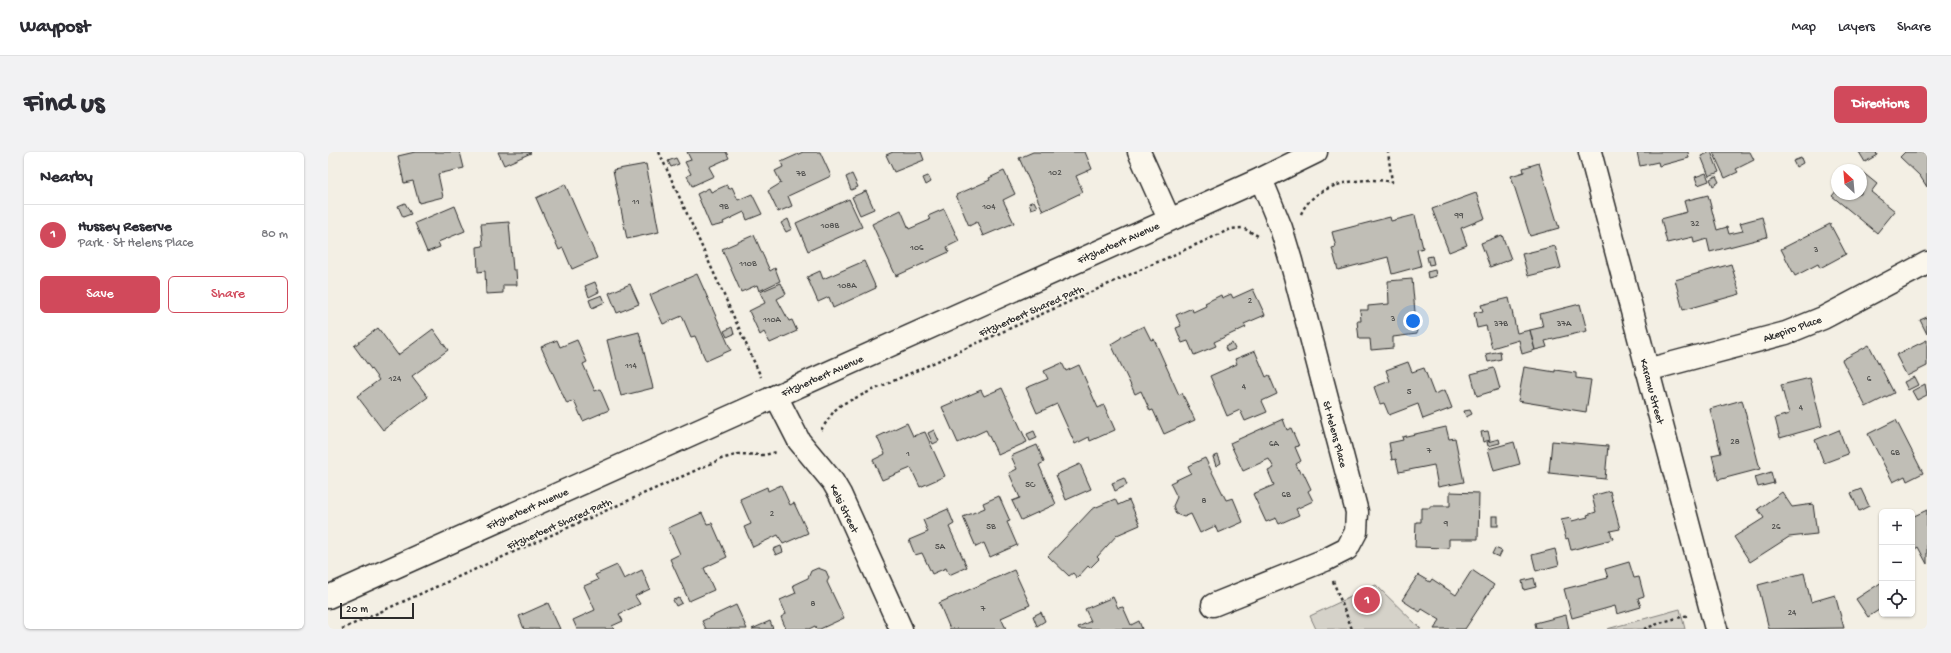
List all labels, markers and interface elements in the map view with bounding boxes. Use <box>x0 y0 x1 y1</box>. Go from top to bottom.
text: Waypost <box>20 16 90 39</box>
text: Map <box>1792 19 1816 36</box>
text: Layers <box>1838 19 1875 36</box>
text: Share <box>1897 19 1931 36</box>
button: Directions <box>1834 86 1927 123</box>
text: Find us <box>24 88 104 121</box>
north arrow <box>1831 164 1867 200</box>
text: Nearby <box>40 168 93 188</box>
house number: 102 <box>1047 168 1062 179</box>
house number: 7B <box>795 169 806 180</box>
house number: 11 <box>631 197 640 208</box>
house number: 9B <box>718 202 729 213</box>
house number: 104 <box>981 202 996 213</box>
house number: 99 <box>1453 211 1464 222</box>
text: Hussey Reserve <box>78 218 172 236</box>
house number: 32 <box>1689 219 1700 230</box>
street label: Fitzherbert Avenue <box>1075 220 1162 268</box>
house number: 108B <box>820 221 840 232</box>
text: 1 <box>50 227 56 242</box>
text: 80 m <box>261 227 288 242</box>
text: Park · St Helens Place <box>78 236 194 251</box>
house number: 106 <box>909 243 924 254</box>
house number: 3 <box>1813 245 1819 256</box>
house number: 110B <box>739 259 757 270</box>
button: Save <box>40 276 160 313</box>
button: Share <box>168 276 288 313</box>
house number: 108A <box>837 281 857 292</box>
street label: Fitzherbert Shared Path <box>977 283 1086 341</box>
house number: 2 <box>1248 296 1253 307</box>
your location <box>1403 311 1423 331</box>
house number: 3 <box>1390 314 1396 325</box>
street label: Akepiro Place <box>1762 314 1824 346</box>
house number: 110A <box>762 315 782 326</box>
house number: 37B <box>1493 319 1508 330</box>
house number: 37A <box>1556 319 1572 330</box>
street label: Fitzherbert Avenue <box>779 353 866 401</box>
street label: Karamu Street <box>1637 358 1666 427</box>
house number: 114 <box>624 361 638 372</box>
house number: 124 <box>388 374 402 385</box>
house number: 6 <box>1867 374 1872 385</box>
house number: 4 <box>1242 382 1247 393</box>
house number: 5 <box>1407 387 1412 398</box>
street label: St Helens Place <box>1319 400 1349 469</box>
house number: 4 <box>1799 403 1804 414</box>
house number: 28 <box>1730 437 1740 448</box>
house number: 6A <box>1269 439 1280 450</box>
house number: 7 <box>1426 446 1432 457</box>
house number: 6B <box>1890 448 1900 459</box>
house number: 1 <box>905 449 910 460</box>
house number: 5C <box>1025 480 1036 491</box>
street label: Kelsi Street <box>826 483 861 536</box>
street label: Fitzherbert Avenue <box>484 486 571 534</box>
house number: 6B <box>1281 490 1291 501</box>
street label: Fitzherbert Shared Path <box>505 496 614 554</box>
house number: 8 <box>1202 496 1207 507</box>
house number: 2 <box>770 509 775 520</box>
map controls <box>1879 509 1915 617</box>
button: + <box>1879 509 1915 545</box>
house number: 9 <box>1443 519 1449 530</box>
house number: 5B <box>986 522 996 533</box>
house number: 26 <box>1772 522 1781 533</box>
house number: 5A <box>935 542 946 553</box>
button: − <box>1879 545 1915 581</box>
button: locate <box>1879 581 1915 617</box>
pin: 1 <box>1354 585 1380 615</box>
house number: 8 <box>811 599 816 610</box>
scale bar <box>340 601 414 620</box>
text: 20 m <box>346 604 368 616</box>
house number: 7 <box>980 604 986 615</box>
house number: 24 <box>1788 608 1797 619</box>

